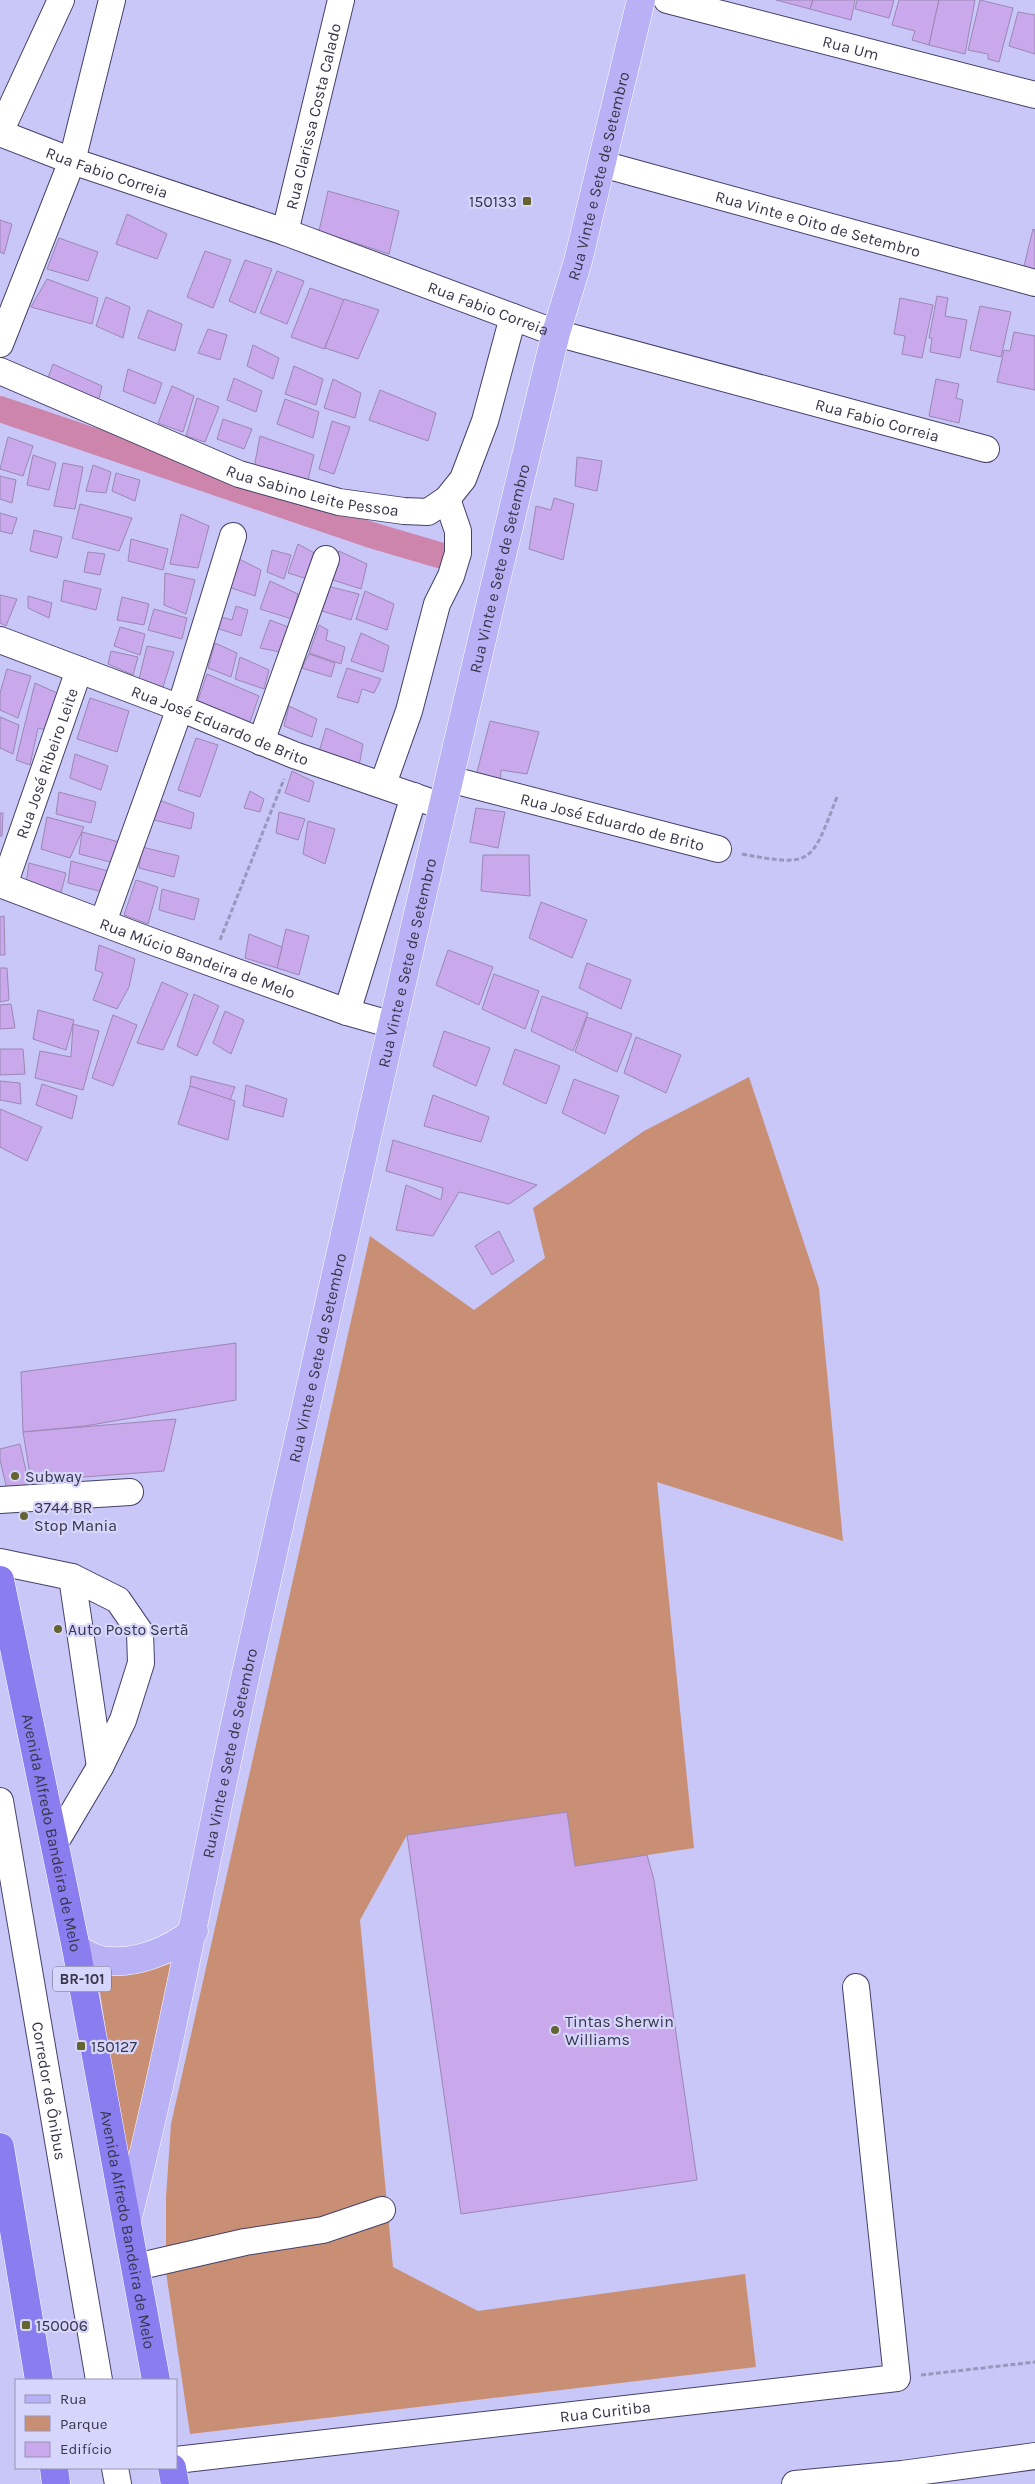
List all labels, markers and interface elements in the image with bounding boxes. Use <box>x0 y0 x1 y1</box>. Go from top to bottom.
street label: Rua Clarissa Costa Calado <box>282 21 345 212</box>
street label: Rua Um <box>821 32 881 64</box>
street label: Rua Vinte e Sete de Setembro <box>564 70 633 283</box>
street label: Rua Fabio Correia <box>43 143 170 202</box>
street label: Rua Vinte e Oito de Setembro <box>713 187 923 261</box>
place label: 150133 <box>469 192 517 211</box>
marker: 150133 <box>521 195 533 207</box>
street label: Rua Fabio Correia <box>425 277 552 340</box>
street label: Rua Fabio Correia <box>813 394 942 446</box>
street label: Rua Sabino Leite Pessoa <box>223 461 400 520</box>
street label: Rua Vinte e Sete de Setembro <box>465 462 534 675</box>
street label: Rua José Eduardo de Brito <box>129 682 311 769</box>
street label: Rua José Ribeiro Leite <box>12 686 82 841</box>
street label: Rua José Eduardo de Brito <box>518 789 707 855</box>
street label: Rua Vinte e Sete de Setembro <box>374 856 440 1069</box>
street label: Rua Múcio Bandeira de Melo <box>97 914 298 1003</box>
street label: Rua Vinte e Sete de Setembro <box>285 1251 350 1464</box>
place label: Subway <box>25 1467 82 1486</box>
marker: Subway <box>9 1470 21 1482</box>
place label: 3744 BR Stop Mania <box>34 1498 117 1535</box>
marker: 3744 BR Stop Mania <box>18 1510 30 1522</box>
place label: Auto Posto Sertã <box>68 1620 189 1639</box>
marker: Auto Posto Sertã <box>52 1623 64 1635</box>
street label: Rua Vinte e Sete de Setembro <box>198 1646 261 1860</box>
street label: Avenida Alfredo Bandeira de Melo <box>18 1712 86 1954</box>
road number: BR-101 <box>53 1966 111 1992</box>
place label: Tintas Sherwin Williams <box>565 2012 674 2049</box>
street label: Corredor de Ônibus <box>28 2020 70 2162</box>
marker: Tintas Sherwin Williams <box>549 2024 561 2036</box>
place label: 150127 <box>91 2037 137 2056</box>
marker: 150127 <box>75 2040 87 2052</box>
street label: Avenida Alfredo Bandeira de Melo <box>96 2108 159 2351</box>
place label: 150006 <box>36 2316 88 2335</box>
marker: 150006 <box>20 2319 32 2331</box>
legend <box>15 2379 178 2469</box>
text: Rua <box>60 2390 87 2408</box>
street label: Rua Curitiba <box>559 2397 652 2426</box>
text: Parque <box>60 2415 108 2433</box>
text: Edifício <box>60 2440 112 2458</box>

